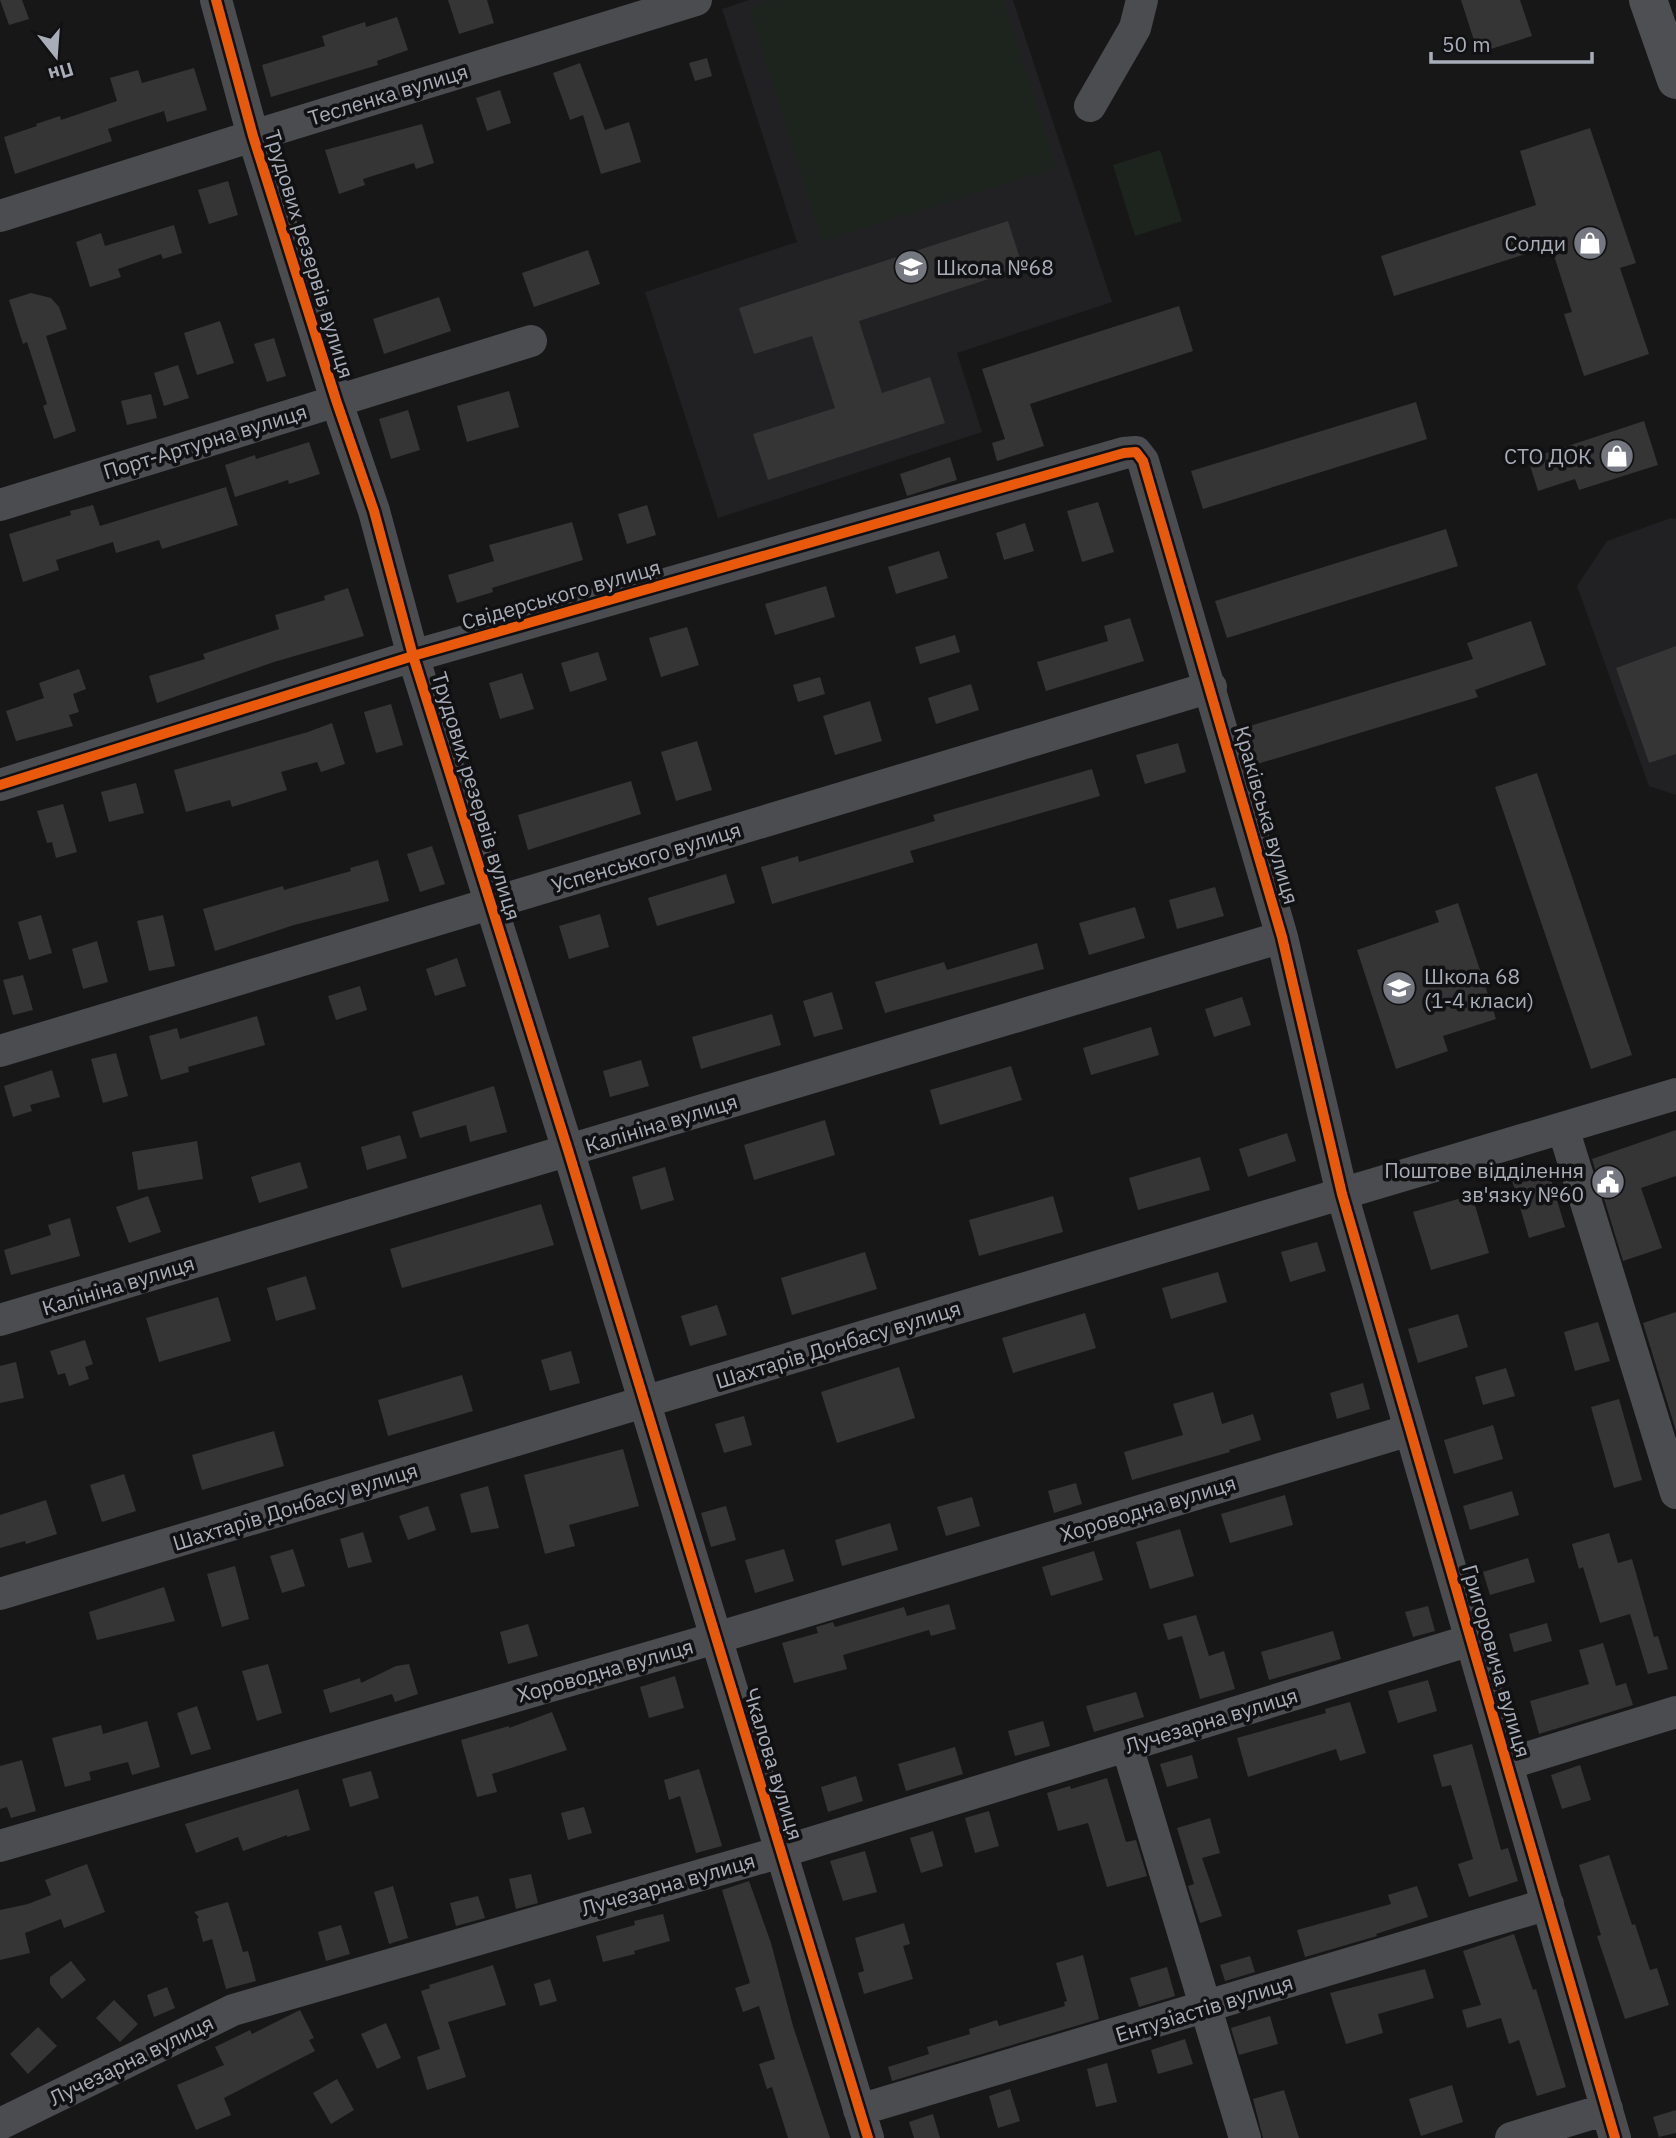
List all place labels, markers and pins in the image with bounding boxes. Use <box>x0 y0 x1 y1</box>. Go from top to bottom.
shop icon: Солди <box>1571 224 1609 262</box>
place label: Солди <box>1505 229 1566 257</box>
school or university icon: Школа №68 <box>892 248 930 286</box>
place label: Школа №68 <box>936 253 1054 281</box>
shop icon: СТО ДОК <box>1598 437 1636 475</box>
place label: СТО ДОК <box>1504 442 1592 470</box>
place label: Школа 68 (1-4 класи) <box>1424 962 1534 1014</box>
school or university icon: Школа 68 (1-4 класи) <box>1380 969 1418 1007</box>
place label: Поштове відділення зв'язку №60 <box>1384 1156 1584 1208</box>
public building icon: Поштове відділення зв'язку №60 <box>1589 1163 1627 1201</box>

